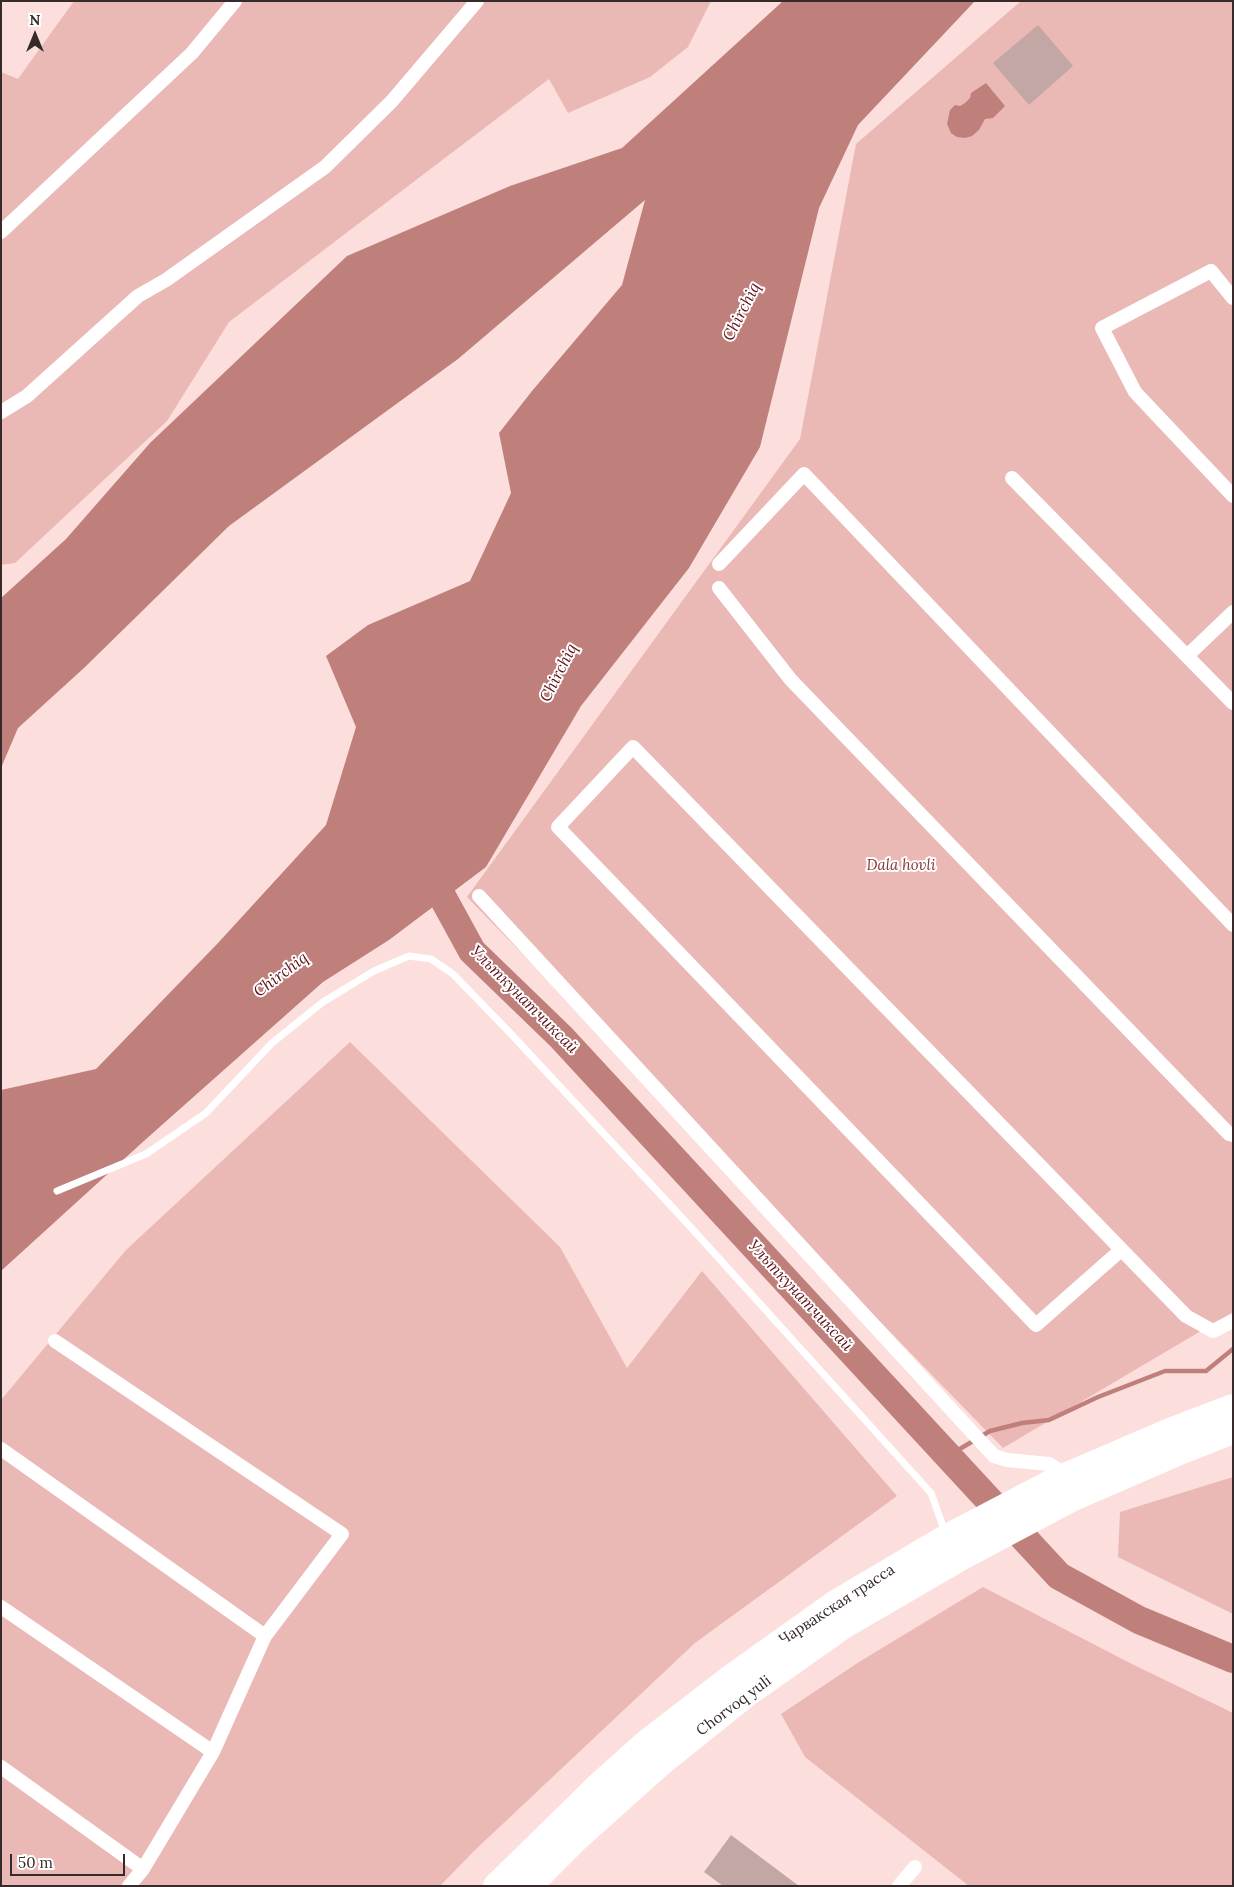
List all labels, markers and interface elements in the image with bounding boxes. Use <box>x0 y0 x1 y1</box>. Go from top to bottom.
north arrow <box>10 10 60 60</box>
text: N <box>30 11 40 29</box>
water label: Chirchiq <box>719 280 765 344</box>
water label: Chirchiq <box>536 641 582 705</box>
park label: Dala hovli <box>866 857 936 875</box>
water label: Ульткунатчиксай <box>466 942 582 1058</box>
water label: Chirchiq <box>250 948 312 1002</box>
water label: Ульткунатчиксай <box>744 1237 856 1355</box>
street label: Чарвакская трасса <box>776 1561 898 1649</box>
street label: Chorvoq yuli <box>693 1672 775 1740</box>
scale bar <box>12 1844 128 1876</box>
text: 50 m <box>18 1853 53 1872</box>

